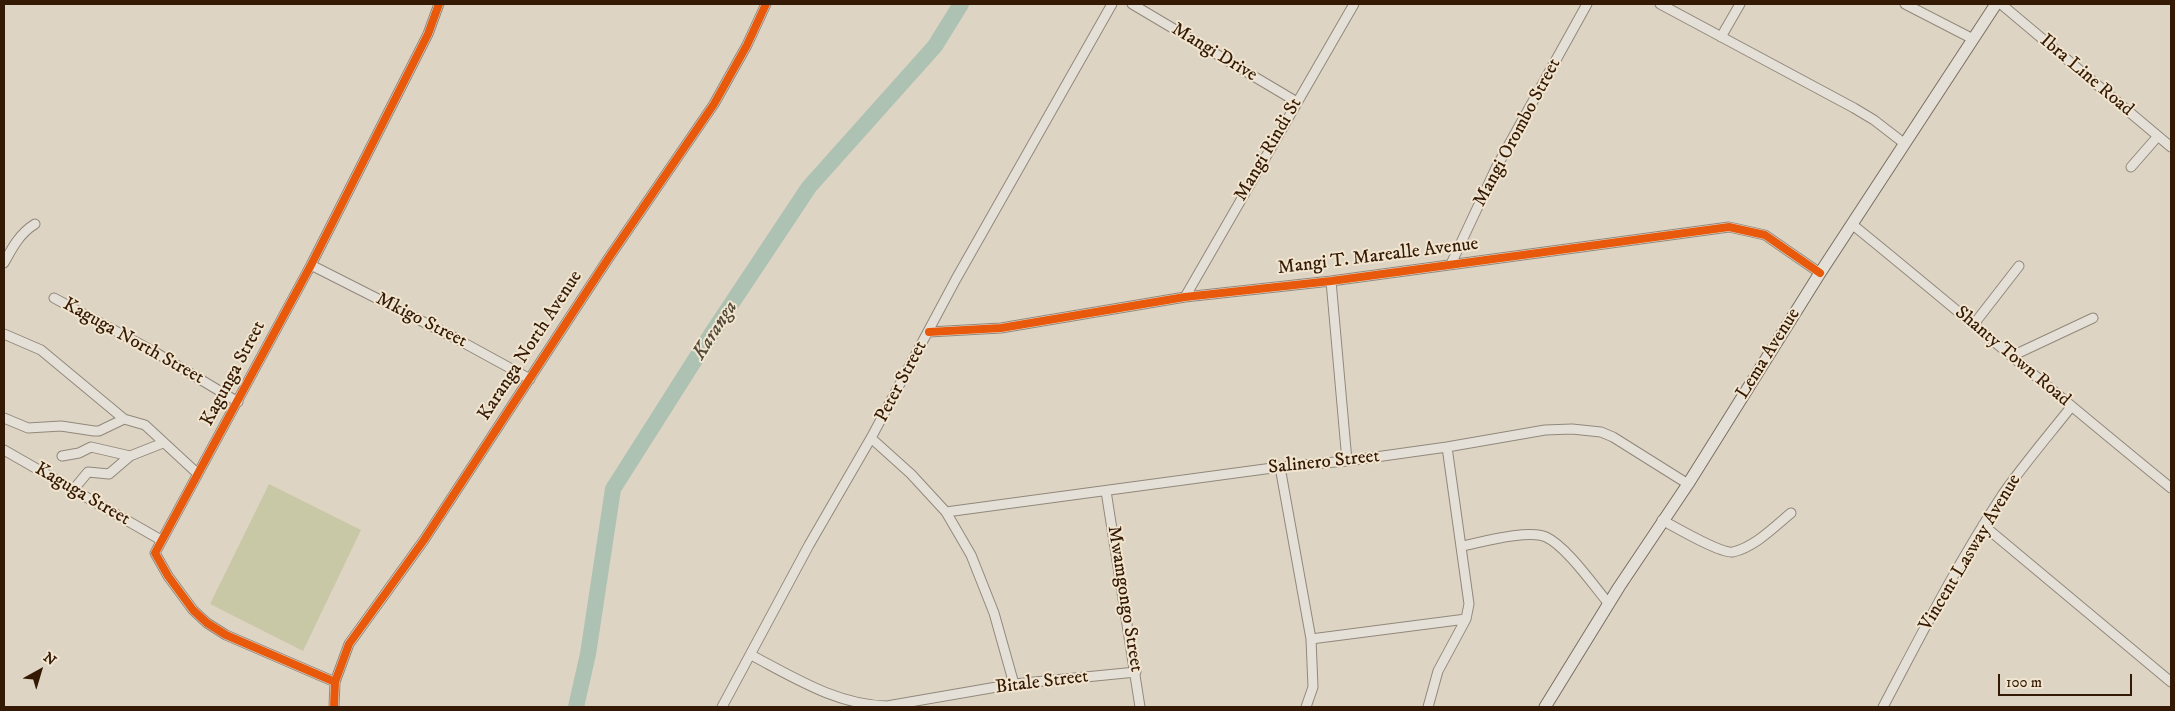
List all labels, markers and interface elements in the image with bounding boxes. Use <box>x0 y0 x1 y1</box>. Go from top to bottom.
street label: Mangi Drive <box>1167 19 1261 87</box>
street label: Ibra Line Road <box>2034 30 2138 122</box>
street label: Mangi Orombo Street <box>1469 55 1567 211</box>
street label: Mangi Rindi St <box>1230 94 1308 206</box>
street label: Mangi T. Marealle Avenue <box>1276 233 1480 281</box>
street label: Karanga North Avenue <box>474 267 588 425</box>
street label: Mkigo Street <box>372 288 470 354</box>
street label: Kaguga North Street <box>58 294 208 390</box>
water label: Karanga <box>688 297 744 365</box>
street label: Shanty Town Road <box>1949 302 2075 412</box>
street label: Lema Avenue <box>1732 304 1806 404</box>
street label: Kagunga Street <box>197 317 271 431</box>
street label: Peter Street <box>871 338 933 426</box>
street label: Salinero Street <box>1267 446 1381 480</box>
street label: Kaguga Street <box>30 459 134 531</box>
street label: Vincent Lasway Avenue <box>1915 471 2027 635</box>
street label: Mwamgongo Street <box>1101 524 1147 674</box>
north arrow <box>15 646 65 696</box>
text: N <box>39 649 60 670</box>
scale bar <box>2000 664 2134 696</box>
street label: Bitale Street <box>994 666 1090 700</box>
text: 100 m <box>2006 673 2042 692</box>

